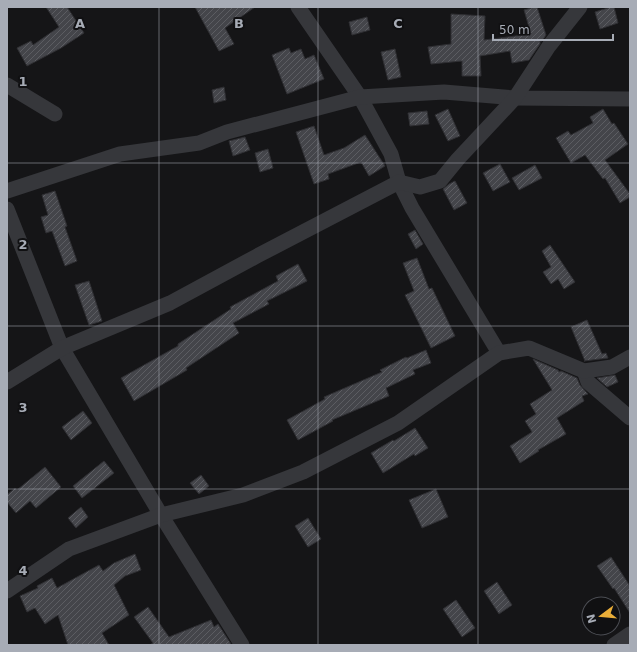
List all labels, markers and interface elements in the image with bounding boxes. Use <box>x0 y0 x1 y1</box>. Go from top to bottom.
text: A <box>75 16 85 31</box>
text: B <box>234 16 244 31</box>
text: C <box>393 16 403 31</box>
scale bar <box>493 16 613 42</box>
text: 50 m <box>499 23 530 37</box>
text: 1 <box>18 74 28 89</box>
text: 2 <box>18 237 28 252</box>
text: 3 <box>18 400 28 415</box>
text: 4 <box>18 563 28 578</box>
north arrow <box>581 596 621 636</box>
text: N <box>584 612 599 625</box>

